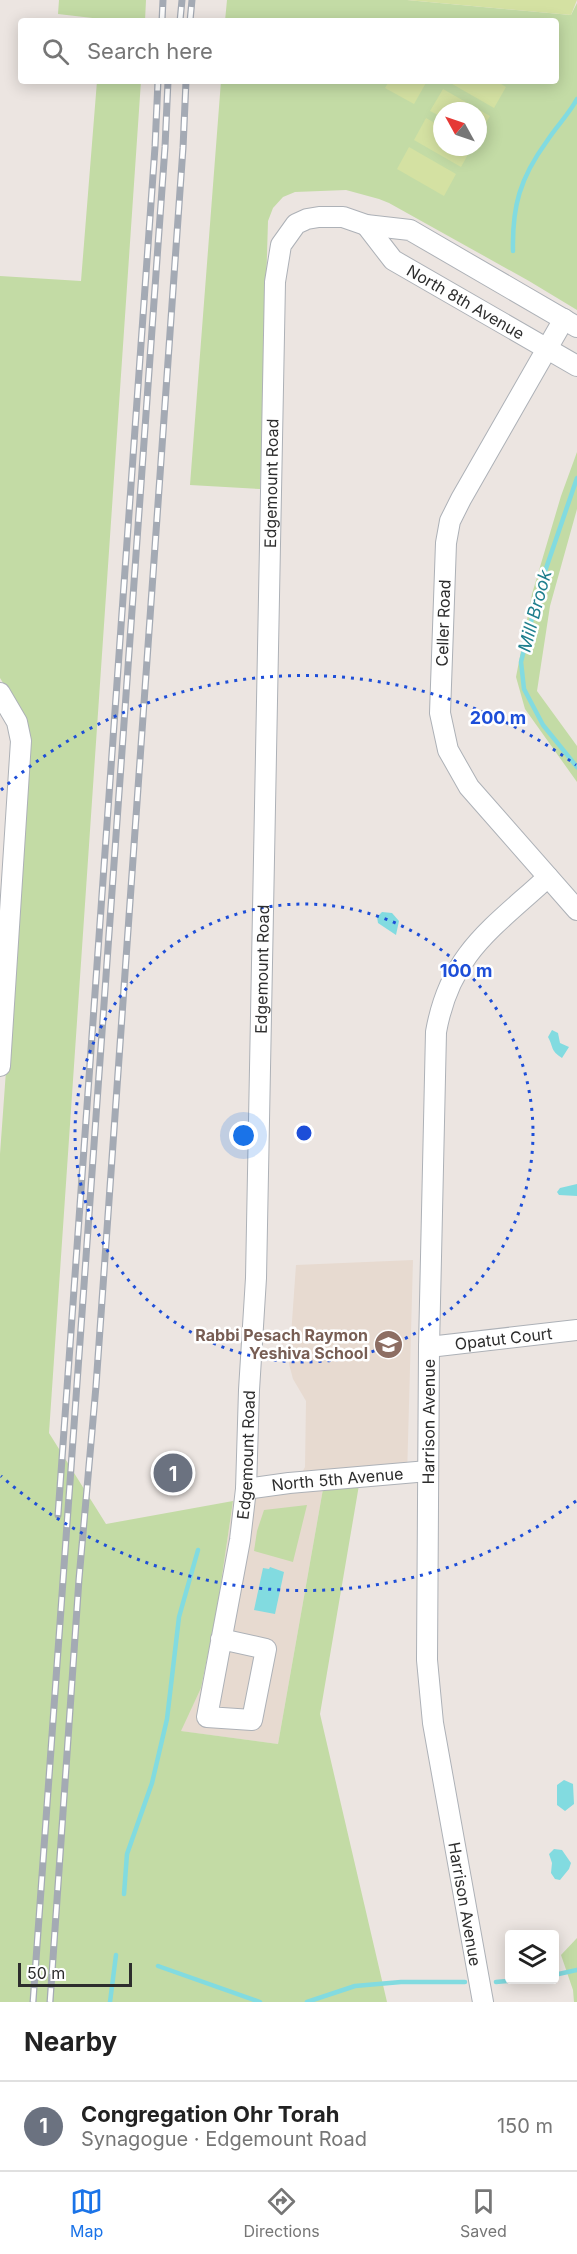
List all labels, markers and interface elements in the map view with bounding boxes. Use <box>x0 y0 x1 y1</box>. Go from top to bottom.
search box <box>18 18 559 84</box>
icon: search <box>39 35 72 68</box>
text: Search here <box>87 38 213 64</box>
north arrow <box>433 102 487 156</box>
street label: North 8th Avenue <box>403 260 528 344</box>
street label: Edgemount Road <box>260 418 282 548</box>
water label: Mill Brook <box>513 566 556 654</box>
street label: Celler Road <box>431 579 455 667</box>
text: 200 m <box>470 707 526 728</box>
street label: Edgemount Road <box>251 904 273 1034</box>
text: 100 m <box>440 960 492 981</box>
your location <box>229 1121 258 1150</box>
centre of rings <box>294 1123 314 1143</box>
street label: Opatut Court <box>454 1323 553 1354</box>
place label: Rabbi Pesach Raymon Yeshiva School <box>195 1325 368 1363</box>
school or university icon: Rabbi Pesach Raymon Yeshiva School <box>373 1328 405 1360</box>
street label: Harrison Avenue <box>418 1359 439 1485</box>
street label: Edgemount Road <box>232 1390 259 1521</box>
pin: 1 <box>154 1450 192 1496</box>
street label: North 5th Avenue <box>270 1463 404 1495</box>
street label: Harrison Avenue <box>444 1840 486 1968</box>
map controls <box>505 1930 559 1984</box>
button: layers <box>505 1930 559 1984</box>
scale bar <box>18 1960 132 1988</box>
text: 50 m <box>27 1963 65 1983</box>
text: Nearby <box>24 2026 117 2057</box>
text: Congregation Ohr Torah <box>81 2101 339 2127</box>
text: 1 <box>39 2114 48 2138</box>
text: 150 m <box>497 2114 553 2138</box>
text: Synagogue · Edgemount Road <box>81 2127 367 2151</box>
tab: Map <box>70 2185 103 2241</box>
tab: Directions <box>244 2185 320 2241</box>
tab: Saved <box>460 2185 507 2241</box>

